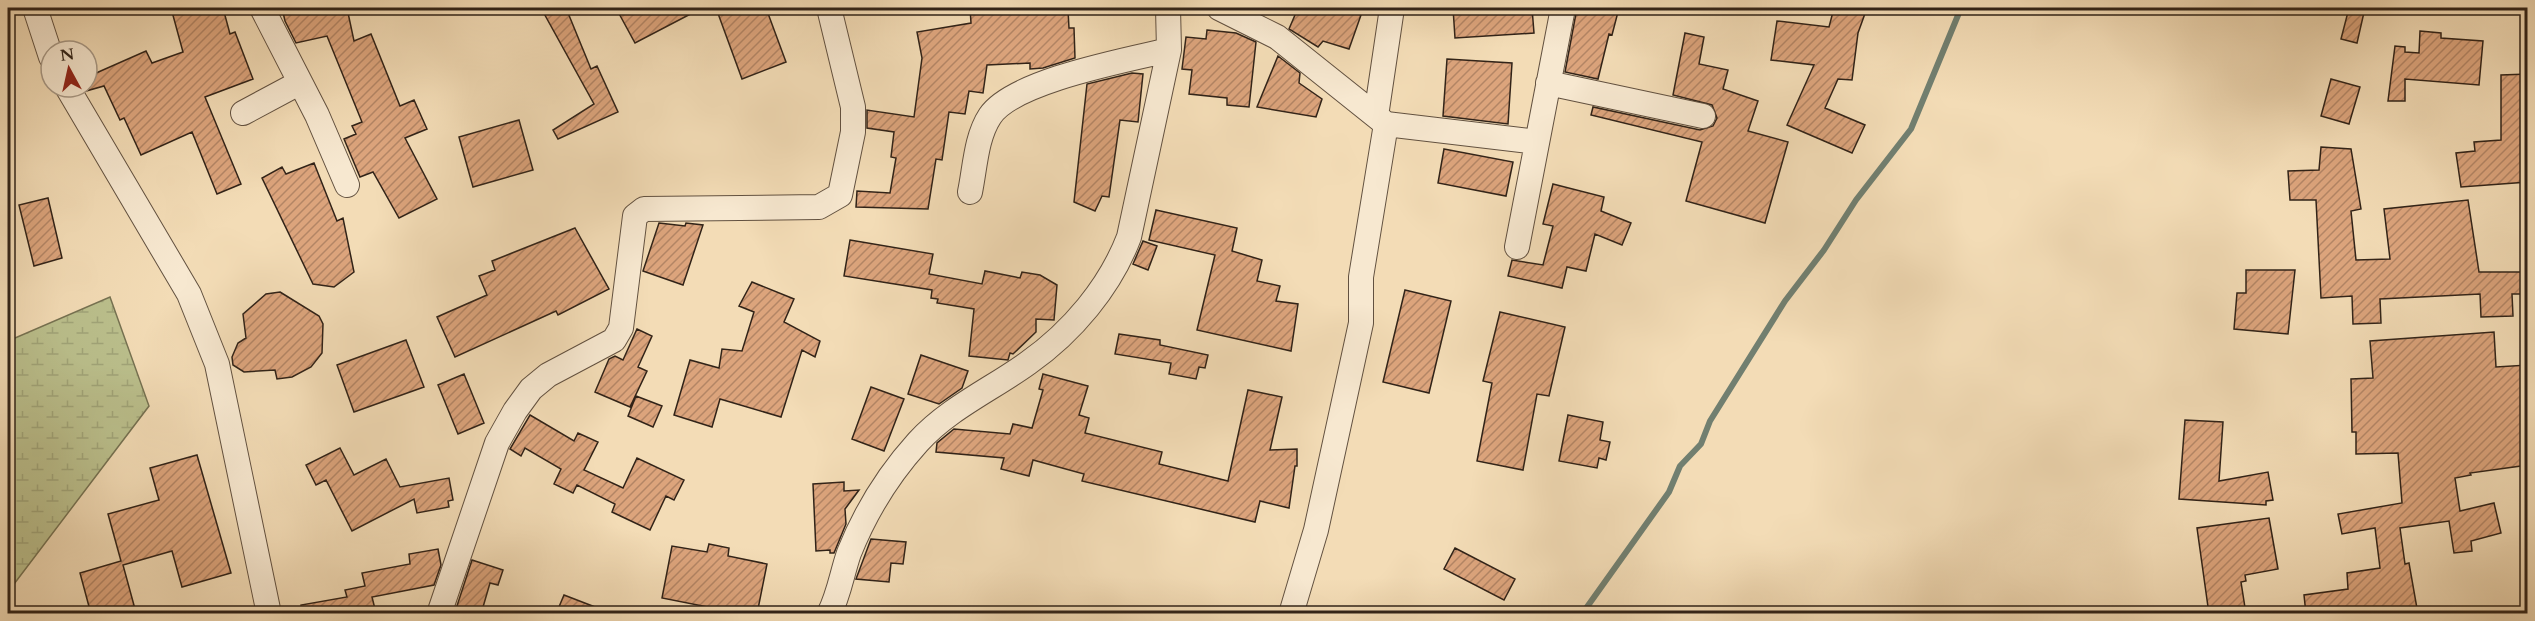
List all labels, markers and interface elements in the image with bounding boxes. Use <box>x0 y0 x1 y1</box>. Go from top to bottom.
north arrow <box>39 39 99 99</box>
text: N <box>59 43 76 67</box>

